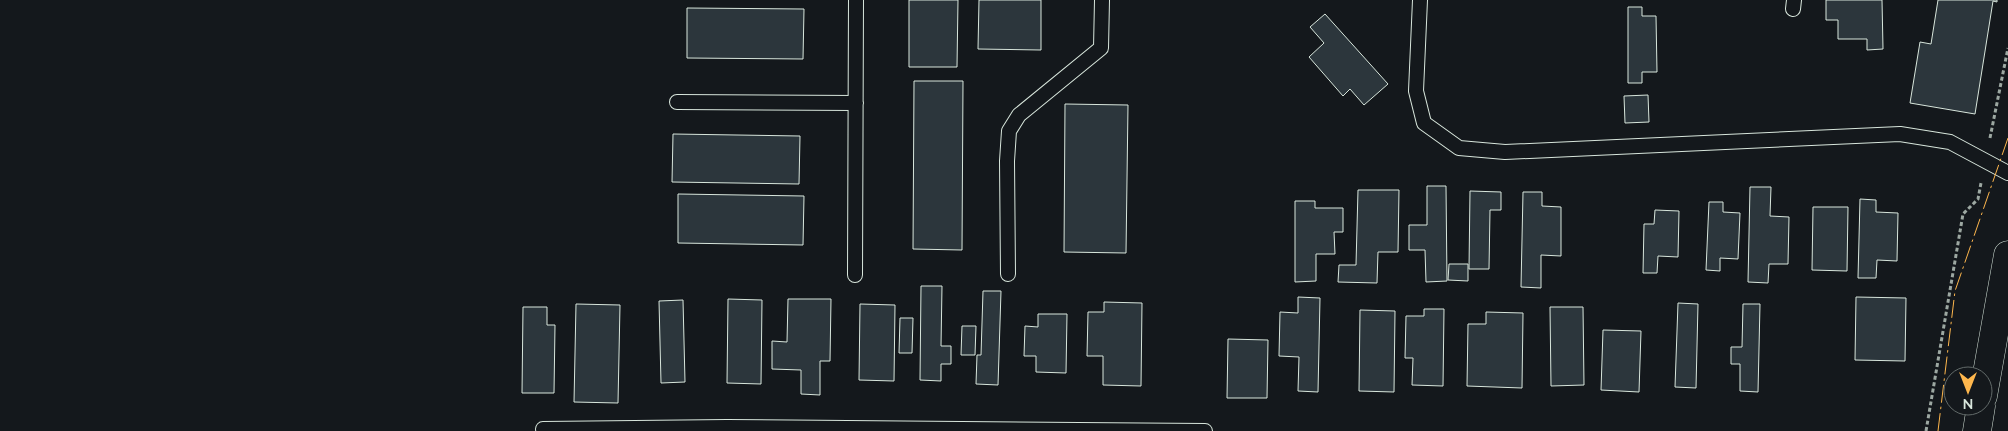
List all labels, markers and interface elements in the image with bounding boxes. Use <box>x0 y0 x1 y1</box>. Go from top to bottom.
north arrow <box>1943 366 1993 416</box>
text: N <box>1963 395 1973 413</box>

